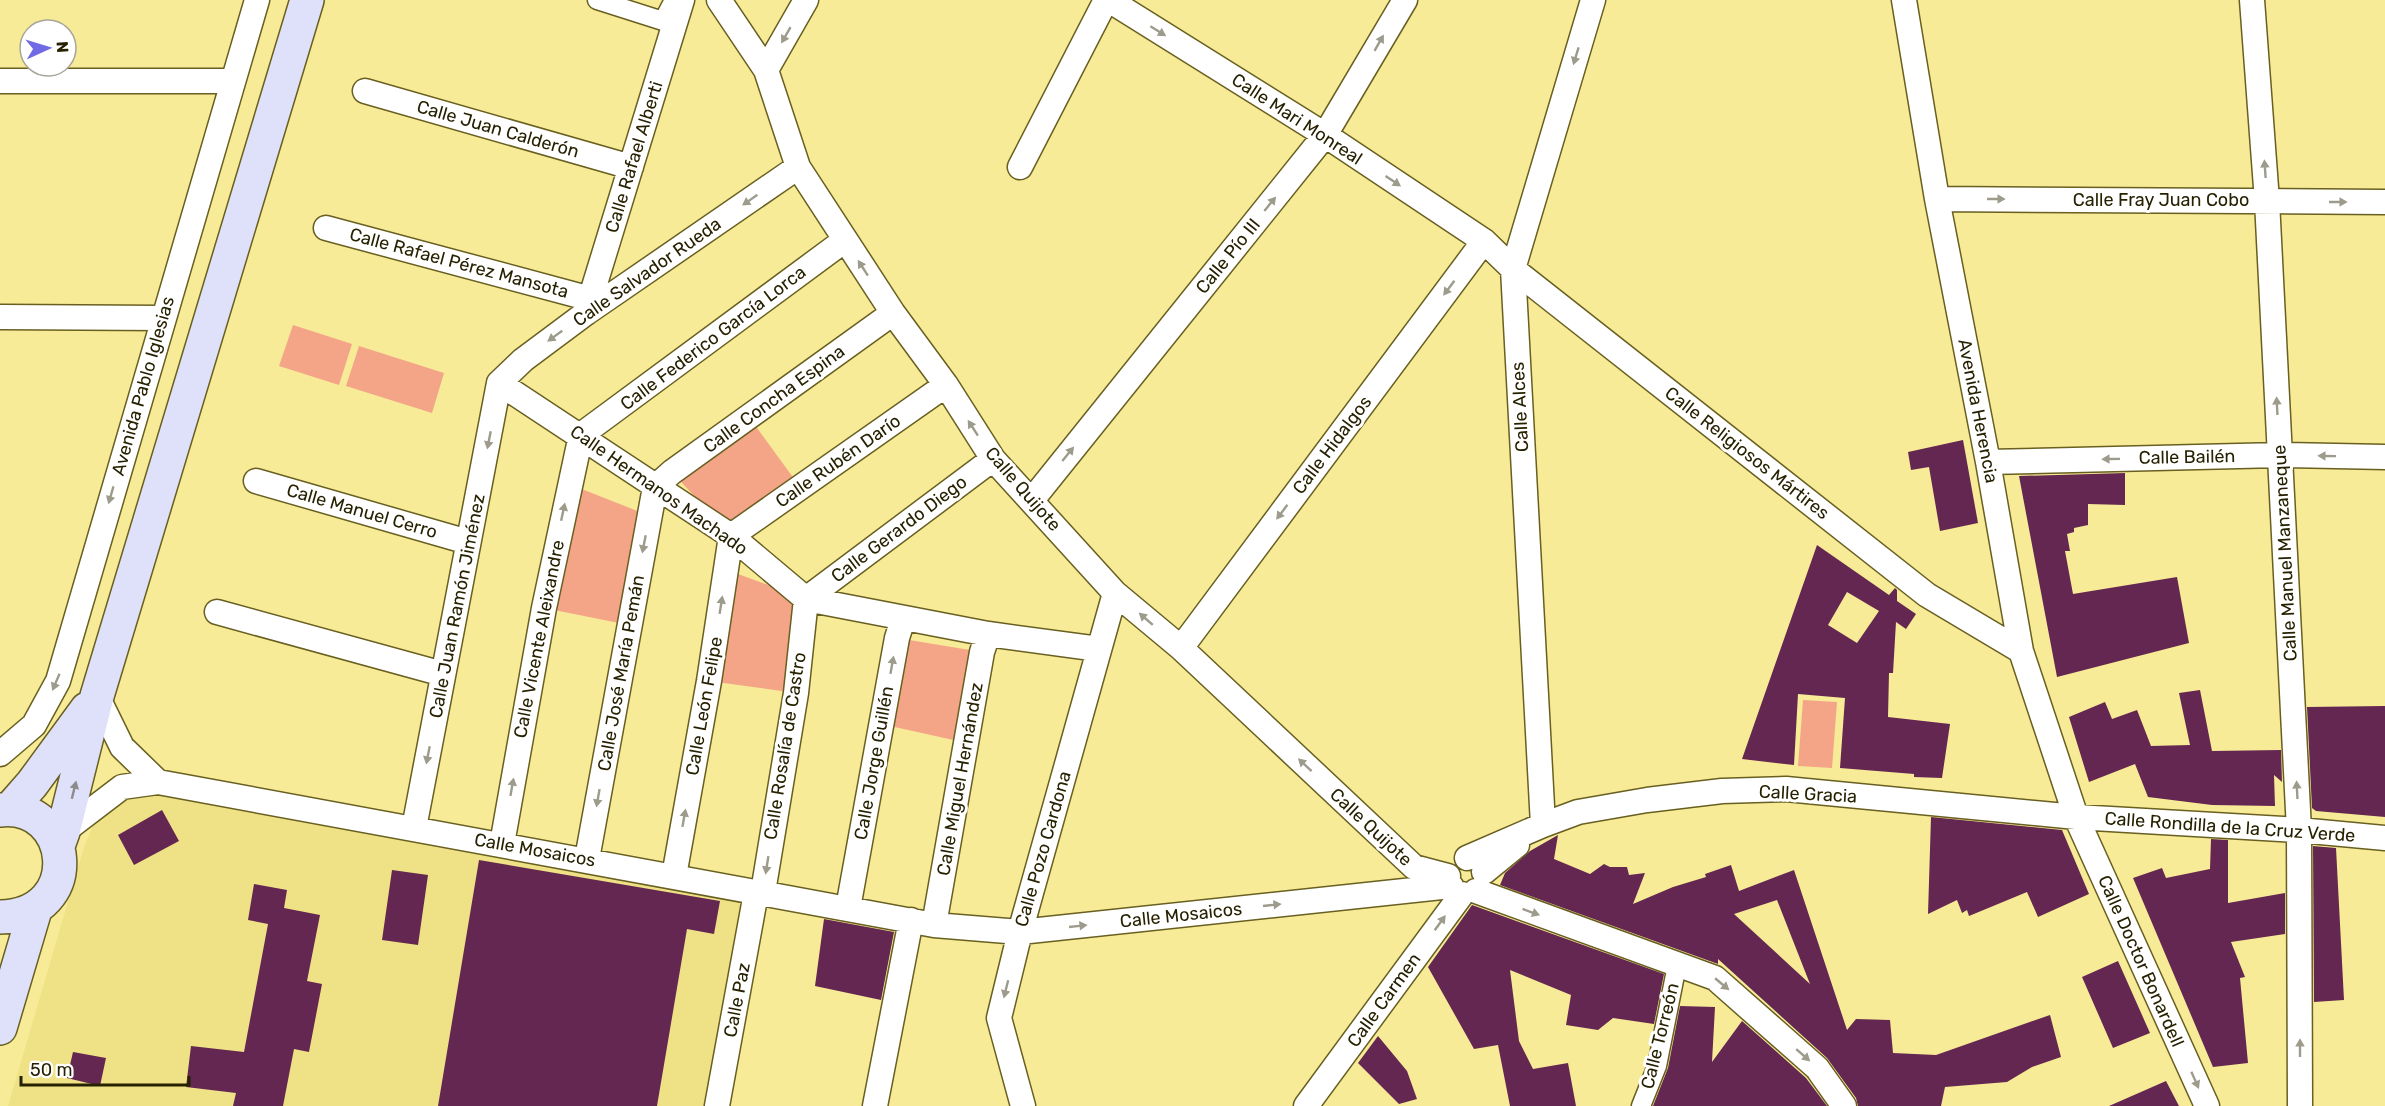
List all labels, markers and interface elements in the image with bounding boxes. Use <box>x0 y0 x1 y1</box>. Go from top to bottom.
north arrow <box>18 18 78 78</box>
one-way arrow <box>1150 25 1166 36</box>
one-way arrow <box>781 27 791 44</box>
one-way arrow <box>1374 35 1384 52</box>
text: N <box>53 41 72 53</box>
one-way arrow <box>1571 47 1580 65</box>
street label: Calle Mari Monreal <box>1227 68 1367 170</box>
street label: Calle Rafael Alberti <box>600 79 668 235</box>
street label: Calle Juan Calderón <box>414 95 582 163</box>
one-way arrow <box>2260 160 2269 179</box>
one-way arrow <box>1385 175 1401 187</box>
street label: Calle Fray Juan Cobo <box>2073 189 2249 211</box>
one-way arrow <box>742 194 758 205</box>
one-way arrow <box>1986 194 2005 204</box>
one-way arrow <box>1263 196 1276 212</box>
one-way arrow <box>2328 197 2347 206</box>
street label: Calle Salvador Rueda <box>569 213 725 331</box>
street label: Calle Pío III <box>1191 214 1265 298</box>
street label: Calle Rafael Pérez Mansota <box>347 223 571 303</box>
one-way arrow <box>857 260 869 276</box>
street label: Calle Federico García Lorca <box>616 261 810 415</box>
one-way arrow <box>1443 280 1455 296</box>
street label: Avenida Pablo Iglesias <box>107 294 179 478</box>
one-way arrow <box>548 330 564 342</box>
street label: Avenida Herencia <box>1953 337 2003 485</box>
street label: Calle Concha Espina <box>699 340 849 458</box>
street label: Calle Alces <box>1507 361 1533 453</box>
street label: Calle Religiosos Mártires <box>1660 382 1834 524</box>
street label: Calle Hidalgos <box>1288 391 1376 499</box>
one-way arrow <box>2273 397 2282 416</box>
street label: Calle Rubén Darío <box>771 410 905 512</box>
street label: Calle Hermanos Machado <box>566 420 752 560</box>
one-way arrow <box>968 420 979 436</box>
one-way arrow <box>484 431 493 450</box>
street label: Calle Quijote <box>980 442 1066 536</box>
street label: Calle Manuel Manzaneque <box>2268 444 2302 662</box>
street label: Calle Bailén <box>2138 445 2236 469</box>
one-way arrow <box>1062 446 1075 462</box>
one-way arrow <box>2317 451 2336 461</box>
one-way arrow <box>2101 454 2120 464</box>
street label: Calle Gerardo Diego <box>827 471 971 587</box>
street label: Calle Manuel Cerro <box>284 479 440 543</box>
one-way arrow <box>106 486 115 504</box>
street label: Calle Juan Ramón Jiménez <box>424 492 490 720</box>
one-way arrow <box>559 503 568 522</box>
one-way arrow <box>1276 504 1289 520</box>
one-way arrow <box>639 535 648 554</box>
street label: Calle Vicente Aleixandre <box>509 538 569 740</box>
street label: Calle José María Pemán <box>593 573 649 773</box>
one-way arrow <box>717 596 726 615</box>
one-way arrow <box>1139 613 1154 626</box>
street label: Calle León Felipe <box>681 635 727 777</box>
street label: Calle Rosalía de Castro <box>759 651 811 841</box>
one-way arrow <box>888 655 897 674</box>
one-way arrow <box>51 674 61 692</box>
street label: Calle Miguel Hernández <box>932 681 988 877</box>
street label: Calle Jorge Guillén <box>850 684 898 842</box>
one-way arrow <box>423 746 432 765</box>
one-way arrow <box>1298 759 1313 772</box>
street label: Calle Pozo Cardona <box>1010 769 1076 929</box>
one-way arrow <box>508 777 517 796</box>
one-way arrow <box>69 780 79 799</box>
street label: Calle Gracia <box>1758 780 1858 808</box>
one-way arrow <box>2293 780 2302 799</box>
street label: Calle Quijote <box>1325 783 1417 871</box>
one-way arrow <box>593 789 602 808</box>
street label: Calle Rondilla de la Cruz Verde <box>2104 807 2356 847</box>
one-way arrow <box>680 809 689 828</box>
street label: Calle Mosaicos <box>473 829 597 871</box>
one-way arrow <box>762 856 771 875</box>
street label: Calle Doctor Bonardell <box>2093 872 2189 1050</box>
street label: Calle Mosaicos <box>1119 898 1243 932</box>
one-way arrow <box>1263 900 1282 910</box>
one-way arrow <box>1522 907 1540 917</box>
one-way arrow <box>1434 916 1446 931</box>
one-way arrow <box>1069 921 1088 930</box>
street label: Calle Carmen <box>1343 949 1425 1051</box>
street label: Calle Paz <box>719 961 755 1039</box>
one-way arrow <box>1714 977 1729 990</box>
one-way arrow <box>1001 979 1011 998</box>
street label: Calle Torreón <box>1636 981 1684 1091</box>
one-way arrow <box>2295 1038 2305 1057</box>
one-way arrow <box>1795 1048 1810 1061</box>
scale bar <box>21 1049 189 1087</box>
text: 50 m <box>30 1059 73 1081</box>
one-way arrow <box>2190 1072 2200 1090</box>

